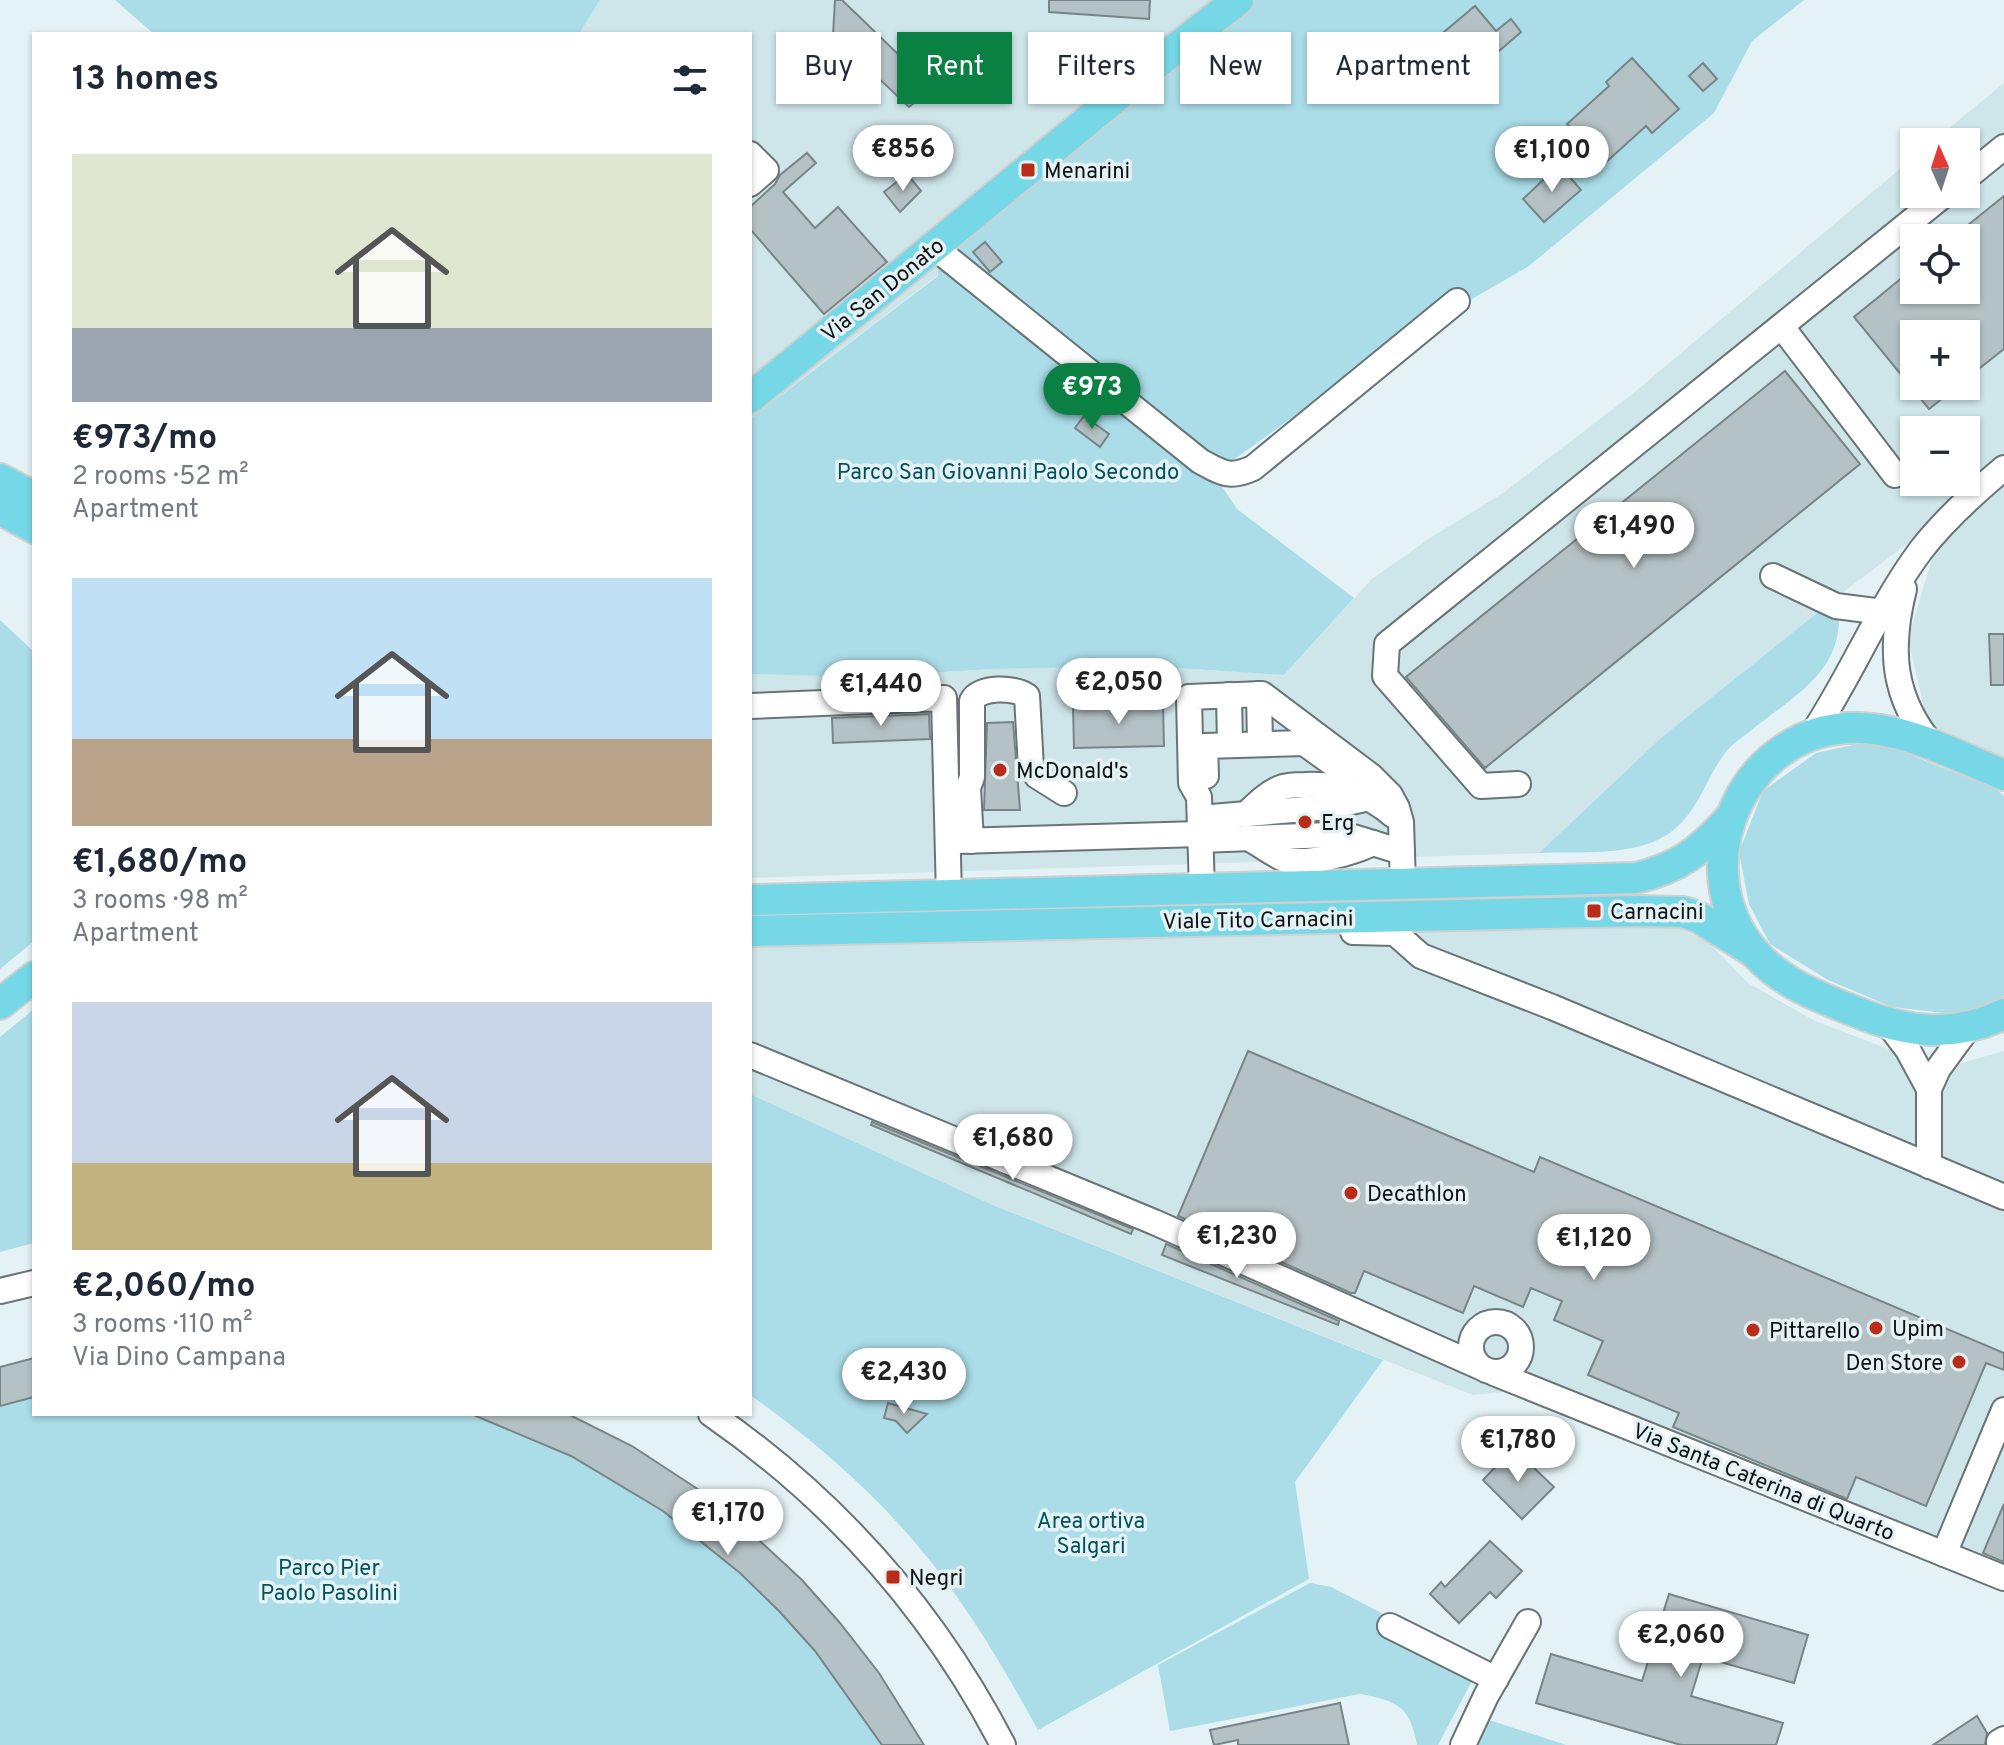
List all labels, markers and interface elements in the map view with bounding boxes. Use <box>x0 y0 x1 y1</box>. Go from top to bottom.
chip: Buy <box>776 32 881 104</box>
chip: Rent <box>897 32 1012 104</box>
chip: Filters <box>1028 32 1164 104</box>
chip: New <box>1180 32 1291 104</box>
chip: Apartment <box>1307 32 1499 104</box>
icon: filters <box>668 58 712 102</box>
text: 13 homes <box>72 59 219 102</box>
pin: €856 <box>856 125 950 193</box>
pin: €1,100 <box>1487 126 1617 194</box>
north arrow <box>1900 128 1980 208</box>
map controls <box>1900 128 1980 496</box>
text: €856 <box>871 134 935 167</box>
text: €1,100 <box>1513 135 1591 168</box>
place label: Menarini <box>1044 159 1130 186</box>
marker: Menarini <box>1019 161 1037 179</box>
icon: home <box>320 206 464 350</box>
button: locate <box>1900 224 1980 304</box>
street label: Via San Donato <box>817 233 950 349</box>
button: + <box>1900 320 1980 400</box>
pin: €973 <box>1045 363 1139 431</box>
text: €973 <box>1061 372 1123 405</box>
button: − <box>1900 416 1980 496</box>
text: €973/mo <box>72 418 217 461</box>
park label: Parco San Giovanni Paolo Secondo <box>837 460 1179 487</box>
text: 2 rooms · 52 m² <box>72 461 249 494</box>
text: Apartment <box>72 494 199 527</box>
pin: €1,490 <box>1569 502 1699 570</box>
text: €1,490 <box>1592 511 1676 544</box>
icon: home <box>320 630 464 774</box>
pin: €2,050 <box>1054 658 1184 726</box>
pin: €1,440 <box>816 660 946 728</box>
text: €2,050 <box>1075 667 1163 700</box>
text: €1,440 <box>839 669 923 702</box>
place label: McDonald's <box>1016 759 1129 786</box>
marker: McDonald's <box>991 761 1009 779</box>
place label: Erg <box>1321 811 1354 838</box>
marker: Erg <box>1296 813 1314 831</box>
text: €1,680/mo <box>72 842 247 885</box>
text: 3 rooms · 98 m² <box>72 885 248 918</box>
place label: Carnacini <box>1610 900 1704 927</box>
marker: Carnacini <box>1585 902 1603 920</box>
street label: Viale Tito Carnacini <box>1162 906 1354 937</box>
text: Apartment <box>72 918 199 951</box>
icon: home <box>320 1054 464 1198</box>
pin: €1,680 <box>948 1114 1078 1182</box>
text: €1,680 <box>972 1123 1054 1156</box>
place label: Decathlon <box>1367 1182 1467 1209</box>
marker: Decathlon <box>1342 1184 1360 1202</box>
pin: €1,230 <box>1172 1212 1302 1280</box>
pin: €1,120 <box>1529 1214 1659 1282</box>
text: €1,230 <box>1196 1221 1278 1254</box>
text: €1,120 <box>1555 1223 1633 1256</box>
text: €2,060/mo <box>72 1266 256 1309</box>
text: 3 rooms · 110 m² <box>72 1309 253 1342</box>
place label: Upim <box>1892 1317 1944 1344</box>
place label: Pittarello <box>1769 1319 1860 1346</box>
marker: Upim <box>1867 1319 1885 1337</box>
marker: Pittarello <box>1744 1321 1762 1339</box>
text: Via Dino Campana <box>72 1342 286 1375</box>
pin: €2,430 <box>839 1348 969 1416</box>
place label: Den Store <box>1846 1351 1943 1378</box>
marker: Den Store <box>1950 1353 1968 1371</box>
text: €2,430 <box>860 1357 948 1390</box>
pin: €1,780 <box>1453 1416 1583 1484</box>
street label: Via Santa Caterina di Quarto <box>1628 1418 1898 1548</box>
text: €1,780 <box>1479 1425 1557 1458</box>
pin: €1,170 <box>663 1489 793 1557</box>
text: €1,170 <box>690 1498 766 1531</box>
park label: Area ortiva Salgari <box>1037 1509 1145 1561</box>
park label: Parco Pier Paolo Pasolini <box>260 1556 398 1608</box>
place label: Negri <box>909 1566 963 1593</box>
marker: Negri <box>884 1568 902 1586</box>
pin: €2,060 <box>1616 1611 1746 1679</box>
text: €2,060 <box>1636 1620 1726 1653</box>

